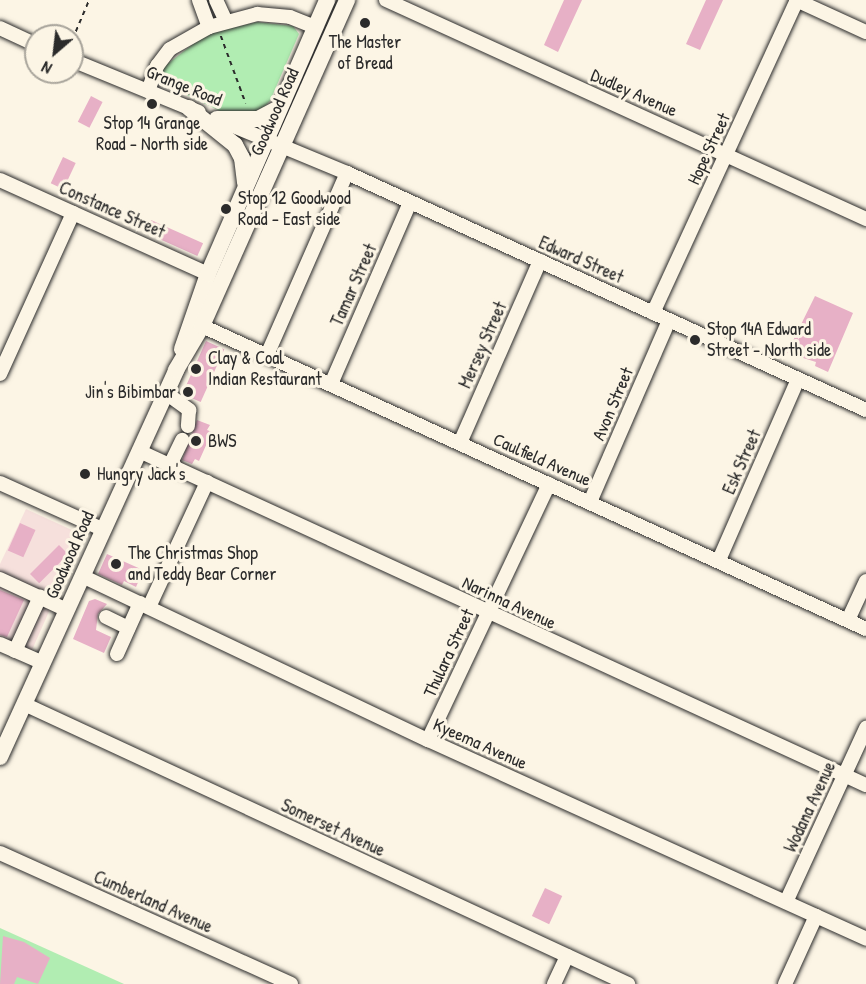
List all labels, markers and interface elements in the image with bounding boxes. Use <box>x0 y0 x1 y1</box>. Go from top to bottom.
marker: The Master of Bread <box>358 16 372 30</box>
north arrow <box>24 24 84 84</box>
place label: The Master of Bread <box>329 32 401 74</box>
text: N <box>38 56 55 80</box>
street label: Grange Road <box>143 61 225 111</box>
street label: Dudley Avenue <box>588 64 680 122</box>
street label: Goodwood Road <box>246 65 304 159</box>
marker: Stop 14 Grange Road - North side <box>145 97 159 111</box>
street label: Hope Street <box>683 110 735 188</box>
place label: Stop 14 Grange Road - North side <box>96 113 208 156</box>
street label: Constance Street <box>56 177 168 243</box>
place label: Stop 12 Goodwood Road - East side <box>238 188 351 230</box>
marker: Stop 12 Goodwood Road - East side <box>219 202 233 216</box>
street label: Edward Street <box>535 232 627 288</box>
street label: Tamar Street <box>326 241 382 329</box>
street label: Mersey Street <box>454 298 512 392</box>
place label: Stop 14A Edward Street - North side <box>707 319 831 362</box>
marker: Stop 14A Edward Street - North side <box>688 333 702 347</box>
place label: Clay & Coal Indian Restaurant <box>208 348 322 391</box>
marker: Clay & Coal Indian Restaurant <box>189 362 203 376</box>
street label: Avon Street <box>588 364 638 444</box>
place label: Jin's Bibimbar <box>85 381 176 403</box>
marker: Jin's Bibimbar <box>181 385 195 399</box>
street label: Esk Street <box>718 426 766 498</box>
street label: Caulfield Avenue <box>490 429 594 491</box>
place label: BWS <box>208 430 236 452</box>
marker: BWS <box>189 434 203 448</box>
place label: Hungry Jack's <box>97 463 186 485</box>
marker: Hungry Jack's <box>78 467 92 481</box>
street label: Goodwood Road <box>41 508 99 602</box>
place label: The Christmas Shop and Teddy Bear Corner <box>128 543 276 586</box>
marker: The Christmas Shop and Teddy Bear Corner <box>109 557 123 571</box>
street label: Narinna Avenue <box>459 572 559 634</box>
street label: Thulara Street <box>419 605 479 701</box>
street label: Kyeema Avenue <box>430 714 530 774</box>
street label: Wodana Avenue <box>780 758 840 856</box>
street label: Somerset Avenue <box>278 795 388 861</box>
street label: Cumberland Avenue <box>90 866 216 938</box>

